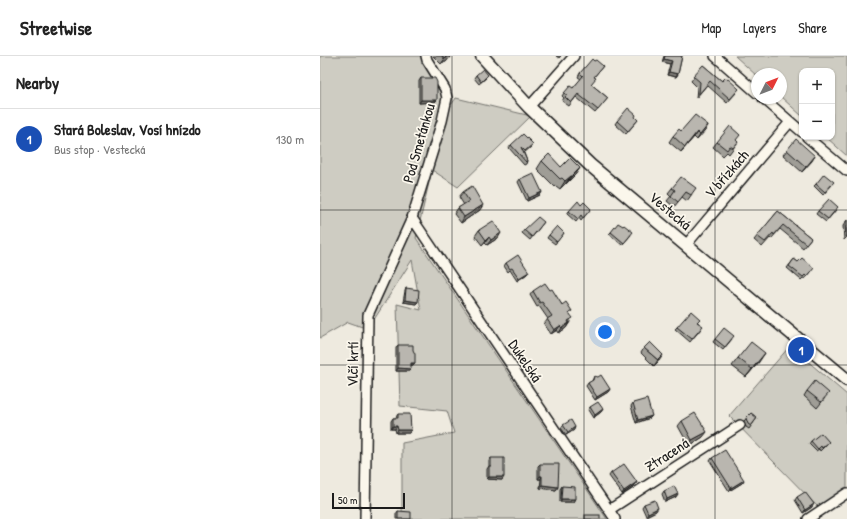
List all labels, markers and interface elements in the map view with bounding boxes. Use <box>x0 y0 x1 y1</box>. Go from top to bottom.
text: Streetwise <box>20 15 92 41</box>
text: Map <box>701 18 721 37</box>
text: Layers <box>743 18 776 37</box>
text: Share <box>798 18 827 37</box>
north arrow <box>751 68 787 104</box>
map controls <box>799 68 835 140</box>
button: + <box>799 68 835 104</box>
text: Nearby <box>16 71 59 94</box>
street label: Pod Smetánkou <box>397 101 440 185</box>
button: − <box>799 104 835 140</box>
text: Stará Boleslav, Vosí hnízdo <box>54 119 201 140</box>
text: 1 <box>27 130 31 148</box>
text: 130 m <box>276 130 304 148</box>
text: Bus stop · Vestecká <box>54 140 145 158</box>
street label: V břízkách <box>700 145 754 202</box>
street label: Vestecká <box>645 187 696 235</box>
your location <box>595 322 615 342</box>
street label: Dukelská <box>504 335 547 386</box>
pin: 1 <box>788 335 814 365</box>
street label: Vlčí krtí <box>342 341 363 387</box>
street label: Ztracená <box>641 432 693 477</box>
scale bar <box>332 491 405 510</box>
text: 50 m <box>338 493 358 507</box>

